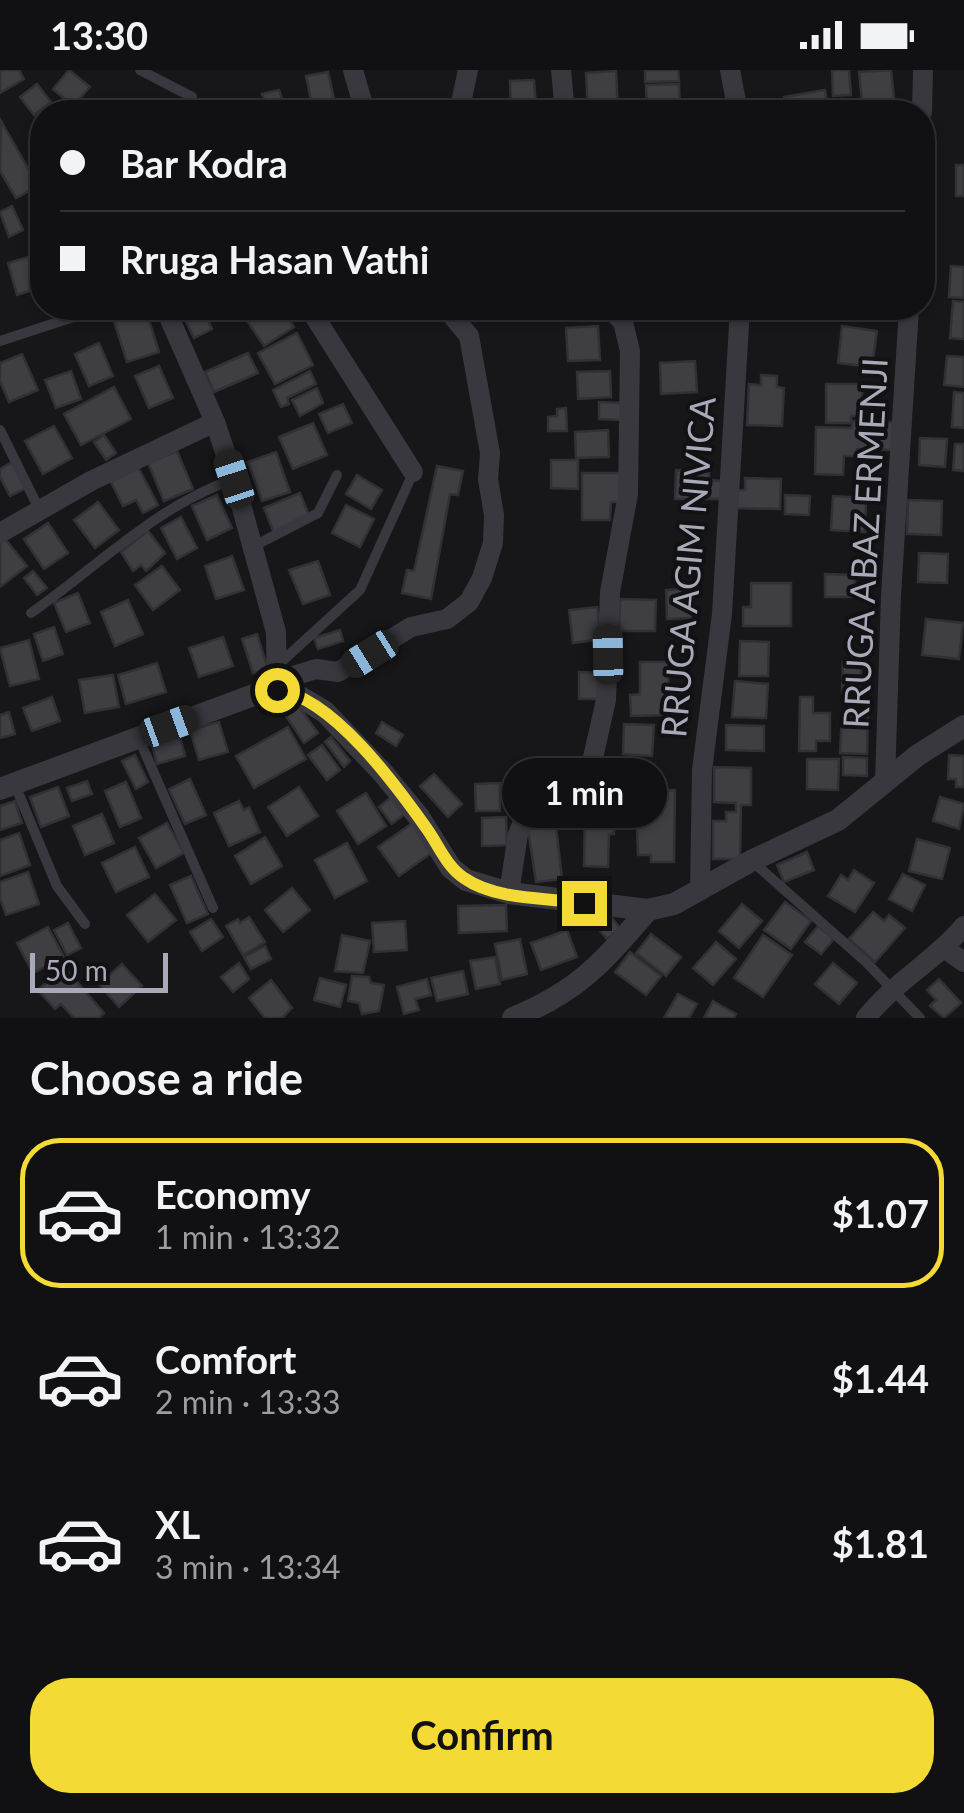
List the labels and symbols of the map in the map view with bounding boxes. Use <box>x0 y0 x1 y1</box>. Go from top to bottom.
street label: RRUGA ABAZ ERMENJI <box>833 357 895 729</box>
street label: RRUGA AGIM NIVICA <box>651 394 723 739</box>
car <box>210 446 258 512</box>
car <box>592 624 624 684</box>
car <box>337 625 403 683</box>
route start <box>255 668 300 713</box>
car <box>136 702 202 750</box>
callout: 1 min <box>502 758 666 828</box>
route end <box>562 881 607 926</box>
scale bar <box>30 948 168 993</box>

